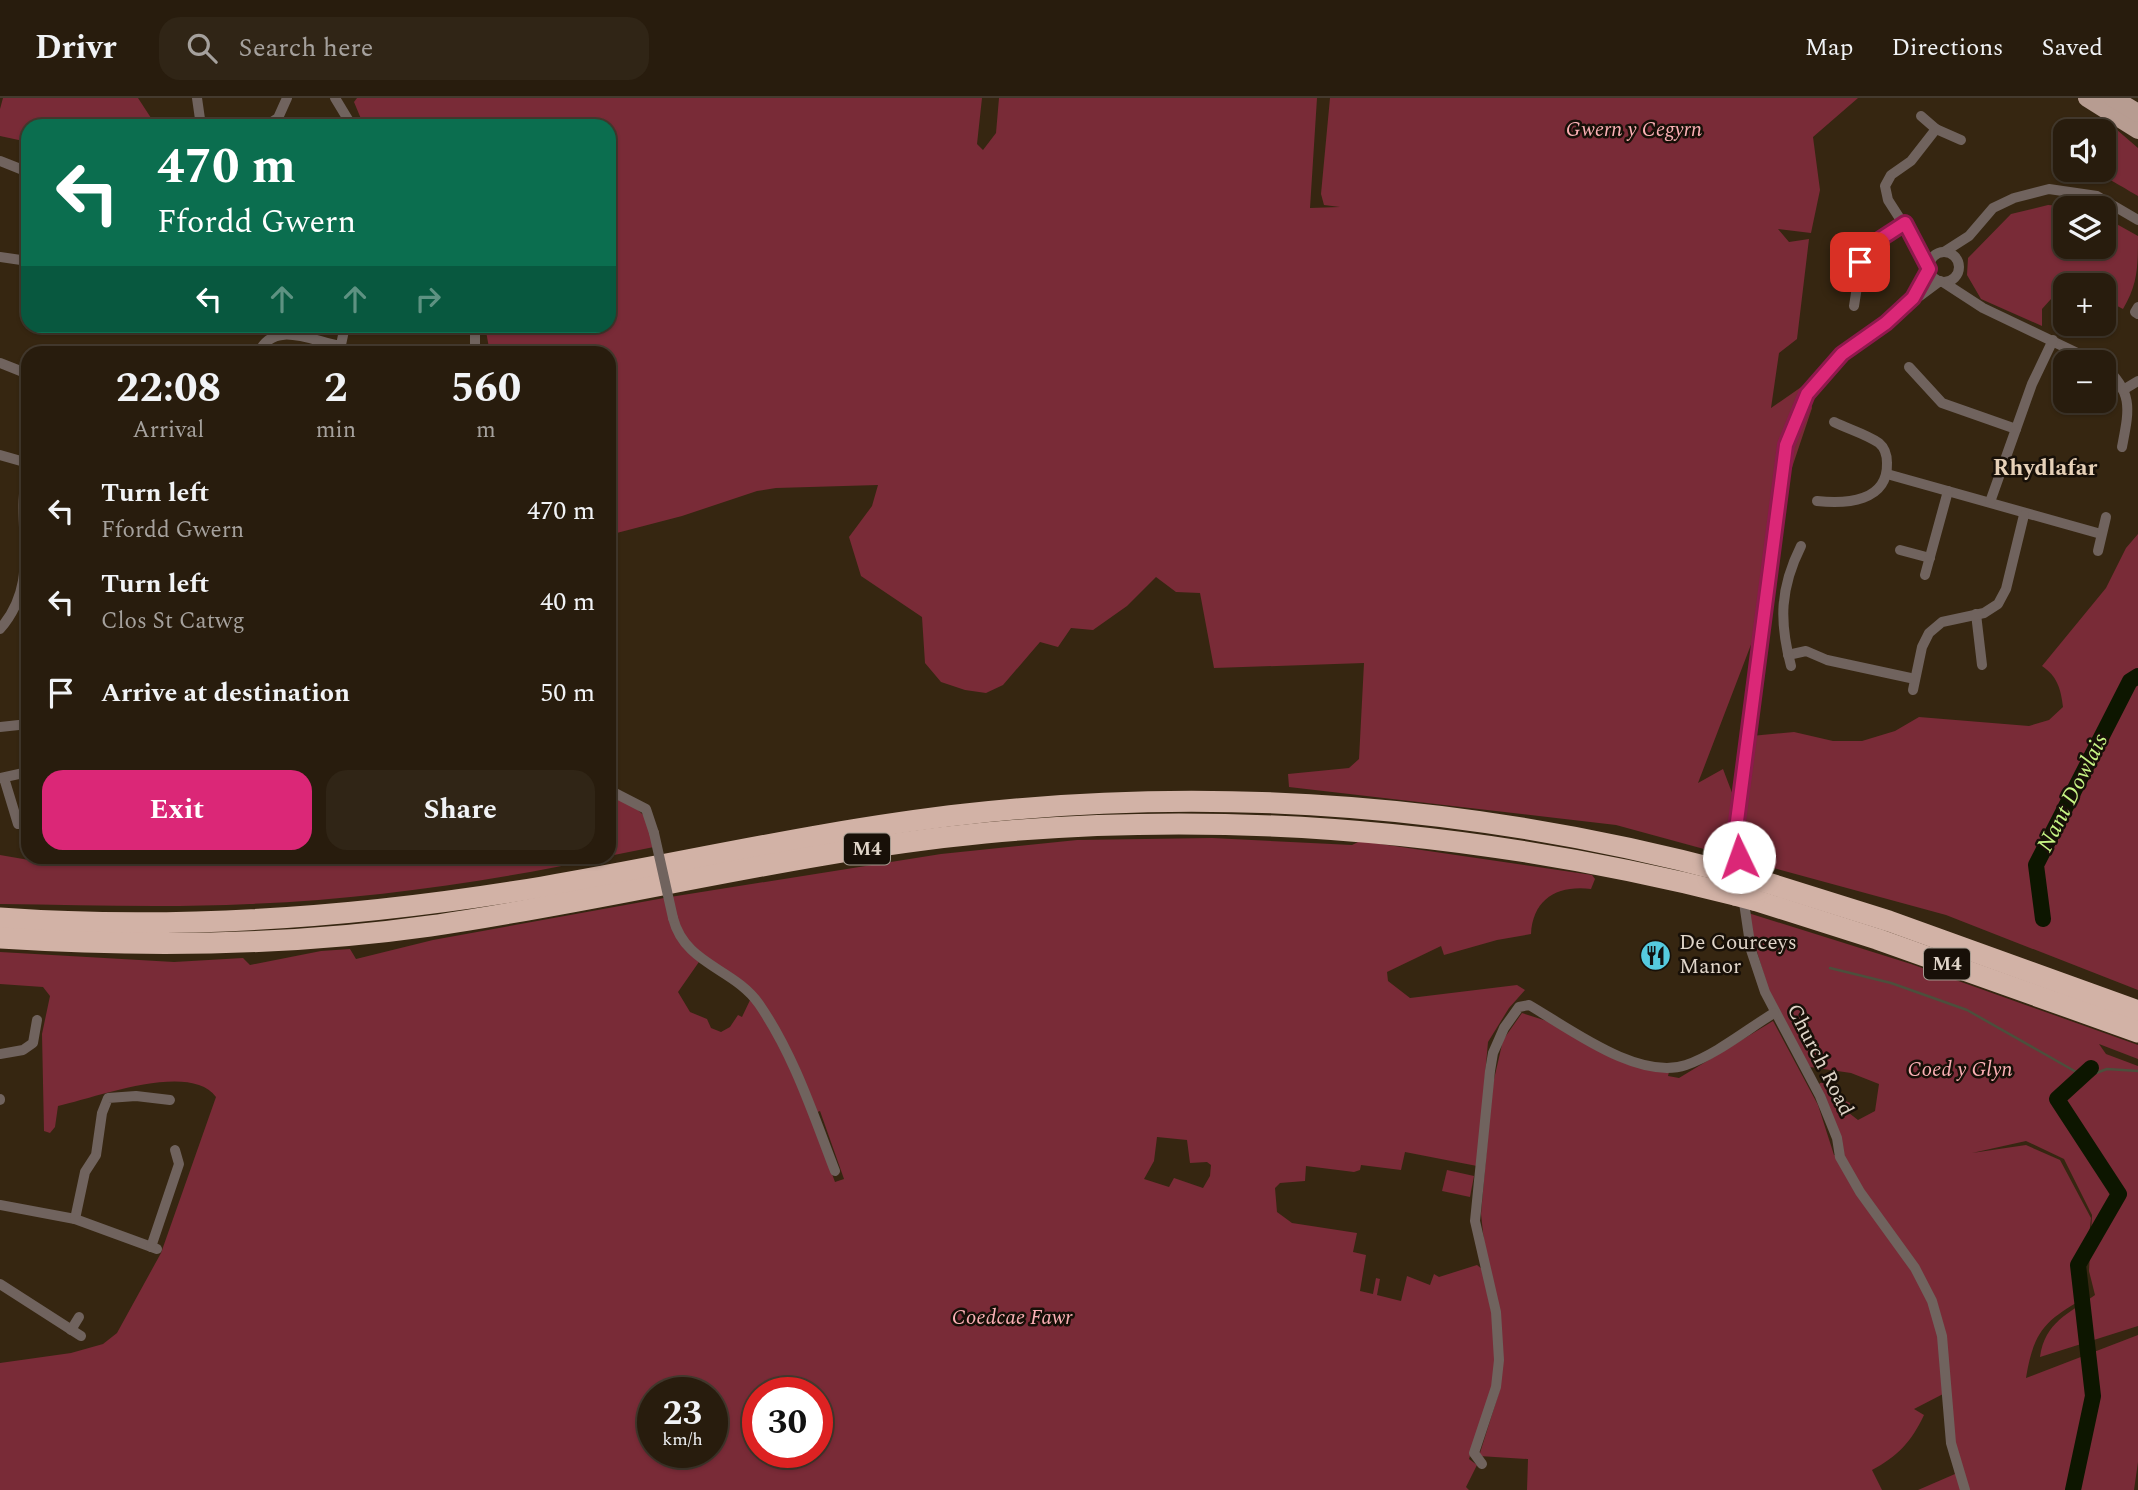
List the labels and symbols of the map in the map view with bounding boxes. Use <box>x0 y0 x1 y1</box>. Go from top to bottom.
park label: Gwern y Cegyrn <box>1566 114 1702 146</box>
pin <box>1830 232 1890 292</box>
district label: Rhydlafar <box>1993 451 2098 486</box>
water label: Nant Dowlais <box>2028 728 2118 858</box>
position arrow <box>1702 820 1776 894</box>
road number: M4 <box>844 834 890 864</box>
place label: De Courceys Manor <box>1679 927 1797 983</box>
restaurant icon: De Courceys Manor <box>1639 938 1673 972</box>
road number: M4 <box>1924 948 1970 979</box>
street label: Church Road <box>1778 998 1862 1122</box>
park label: Coed y Glyn <box>1907 1054 2013 1086</box>
park label: Coedcae Fawr <box>952 1302 1073 1334</box>
speed limit sign: 30 <box>742 1377 833 1468</box>

